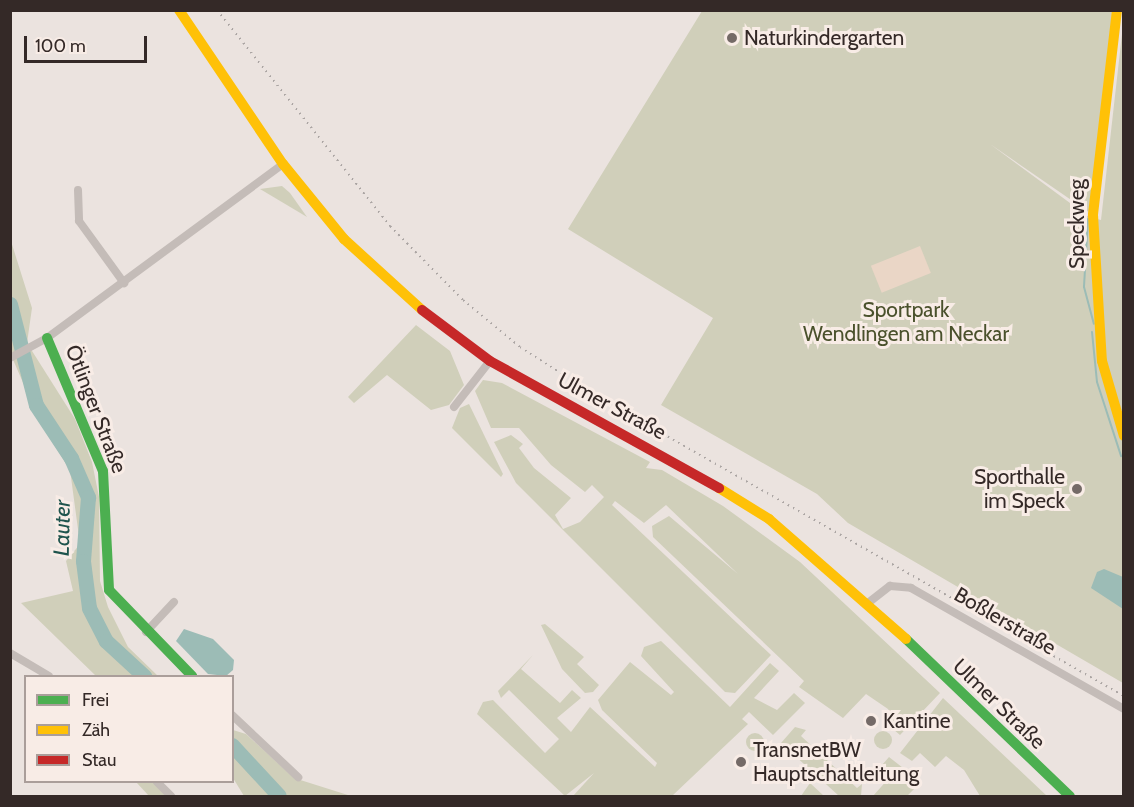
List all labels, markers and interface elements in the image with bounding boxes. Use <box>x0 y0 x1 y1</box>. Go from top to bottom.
scale bar <box>27 24 150 62</box>
place label: Naturkindergarten <box>744 25 904 51</box>
marker: Naturkindergarten <box>725 31 739 45</box>
text: 100 m <box>35 35 86 57</box>
street label: Speckweg <box>1064 179 1090 269</box>
park label: Sportpark Wendlingen am Neckar <box>803 297 1009 347</box>
street label: Ötlinger Straße <box>60 341 132 477</box>
street label: Ulmer Straße <box>554 367 670 445</box>
place label: Sporthalle im Speck <box>974 464 1065 514</box>
marker: Sporthalle im Speck <box>1070 482 1084 496</box>
water label: Lauter <box>48 500 76 556</box>
street label: Boßlerstraße <box>950 582 1060 660</box>
street label: Ulmer Straße <box>948 654 1050 754</box>
legend <box>24 675 234 783</box>
text: Frei <box>82 689 109 711</box>
place label: Kantine <box>883 708 951 734</box>
marker: Kantine <box>864 714 878 728</box>
text: Zäh <box>82 719 110 741</box>
place label: TransnetBW Hauptschaltleitung <box>753 737 919 787</box>
text: Stau <box>82 749 116 771</box>
marker: TransnetBW Hauptschaltleitung <box>734 755 748 769</box>

